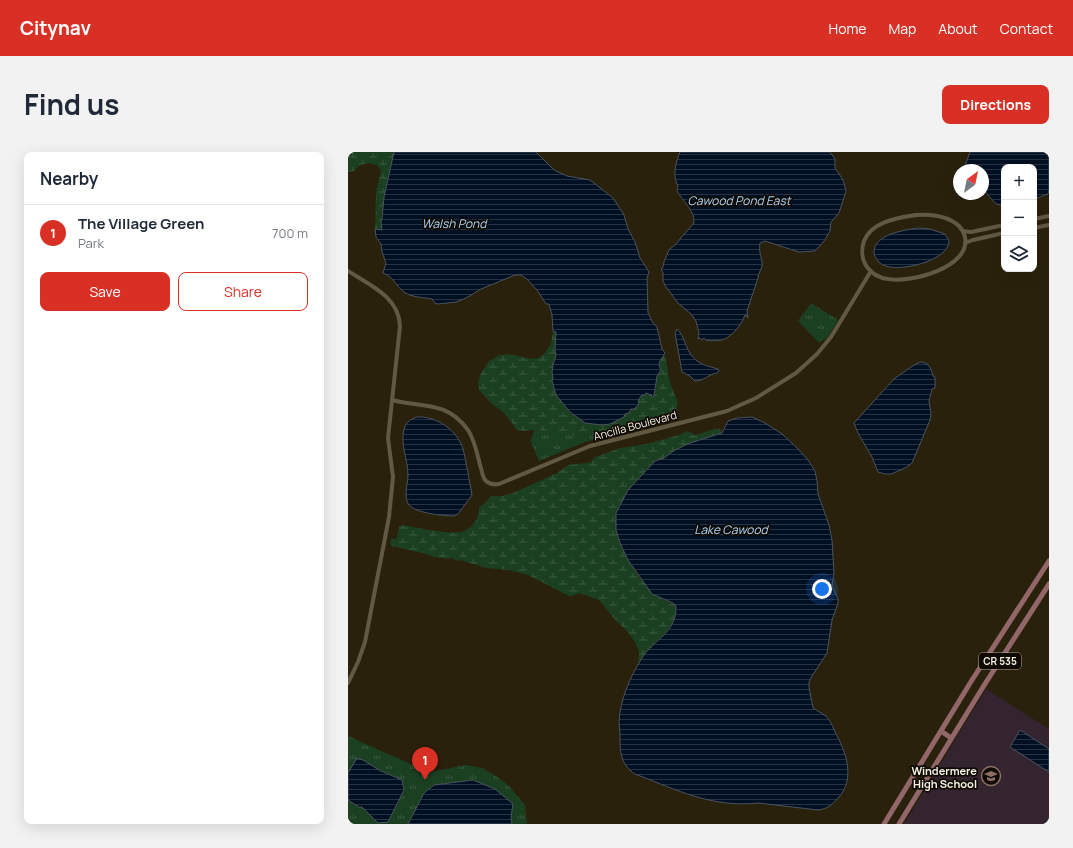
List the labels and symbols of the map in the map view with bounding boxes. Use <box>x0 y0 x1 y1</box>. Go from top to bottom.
north arrow <box>953 164 989 200</box>
water label: Cawood Pond East <box>687 192 792 209</box>
water label: Walsh Pond <box>422 215 488 232</box>
street label: Ancilla Boulevard <box>592 407 678 443</box>
water label: Lake Cawood <box>694 521 770 538</box>
your location <box>812 579 832 599</box>
road number: CR 535 <box>979 653 1021 669</box>
pin: 1 <box>412 747 438 780</box>
place label: Windermere High School <box>911 763 977 791</box>
school or university icon: Windermere High School <box>980 765 1002 787</box>

